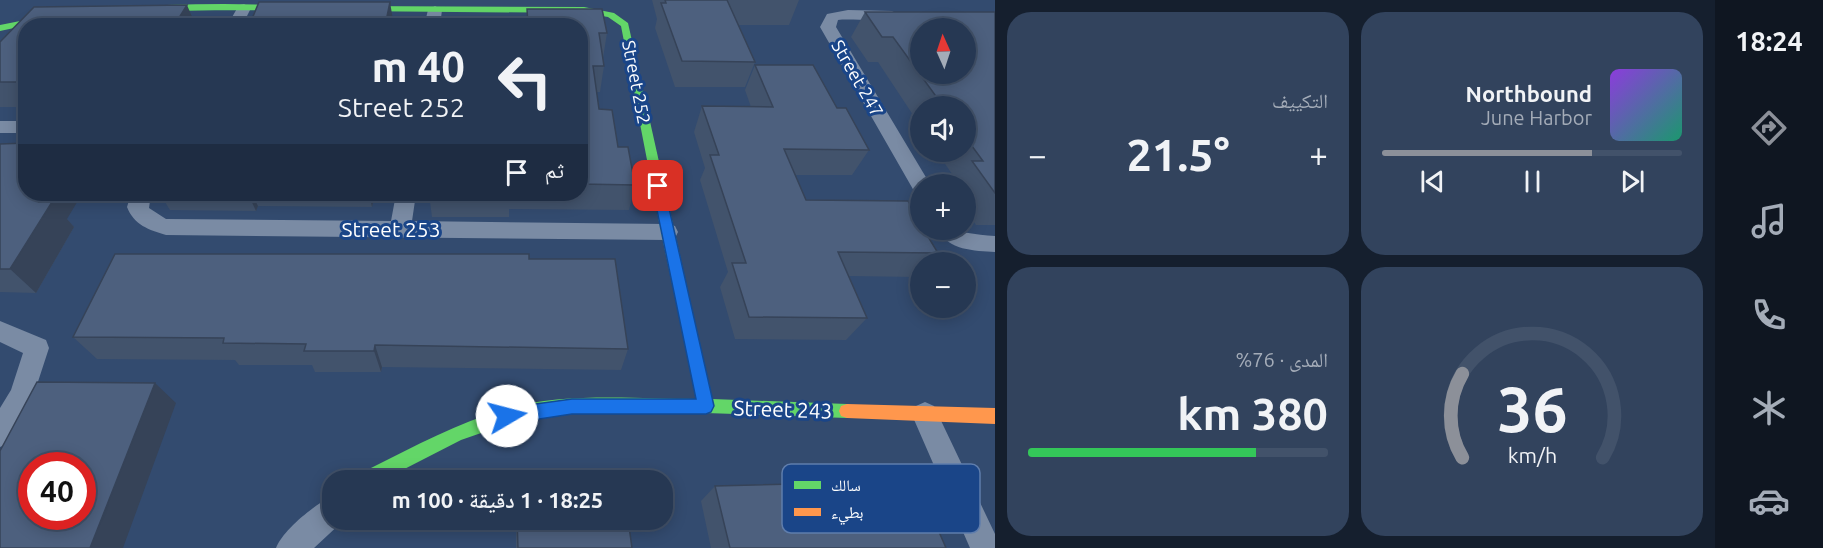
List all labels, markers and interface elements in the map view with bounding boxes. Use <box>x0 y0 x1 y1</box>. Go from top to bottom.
north arrow <box>910 18 976 84</box>
map controls <box>910 18 976 318</box>
text: 18:24 <box>1735 26 1803 56</box>
street label: Street 247 <box>828 36 888 120</box>
street label: Street 252 <box>619 38 655 126</box>
icon: left <box>486 42 564 120</box>
text: 40 m <box>371 43 465 90</box>
text: Northbound <box>1466 81 1592 106</box>
text: التكييف <box>1272 89 1328 112</box>
text: Street 252 <box>338 92 465 122</box>
button: sound <box>910 96 976 162</box>
text: June Harbor <box>1481 106 1592 129</box>
icon: directions <box>1748 107 1790 149</box>
text: 21.5° <box>1126 129 1230 180</box>
text: − <box>1028 136 1047 173</box>
text: + <box>1309 136 1328 173</box>
icon: arrive <box>500 156 533 189</box>
text: ثم <box>545 157 564 182</box>
pin <box>632 160 683 211</box>
icon: previous <box>1416 165 1449 198</box>
icon: pause <box>1516 165 1549 198</box>
icon: next <box>1616 165 1649 198</box>
icon: arrive <box>641 169 674 202</box>
button: + <box>910 174 976 240</box>
icon: music <box>1748 200 1790 242</box>
street label: Street 253 <box>342 217 440 241</box>
button: − <box>910 252 976 318</box>
icon: phone <box>1748 294 1790 336</box>
text: المدى · 76% <box>1235 348 1328 371</box>
text: 36 <box>1497 374 1567 444</box>
position arrow <box>475 384 539 448</box>
icon: climate <box>1748 387 1790 429</box>
text: 380 km <box>1177 388 1328 439</box>
street label: Street 243 <box>733 395 833 423</box>
text: km/h <box>1507 444 1557 468</box>
speed limit sign: 40 <box>18 452 96 530</box>
legend <box>782 464 980 533</box>
text: سالك <box>831 476 861 494</box>
icon: car <box>1748 480 1790 522</box>
text: 18:25 · 1 دقيقة · 100 m <box>392 487 603 512</box>
text: بطيء <box>831 503 863 525</box>

